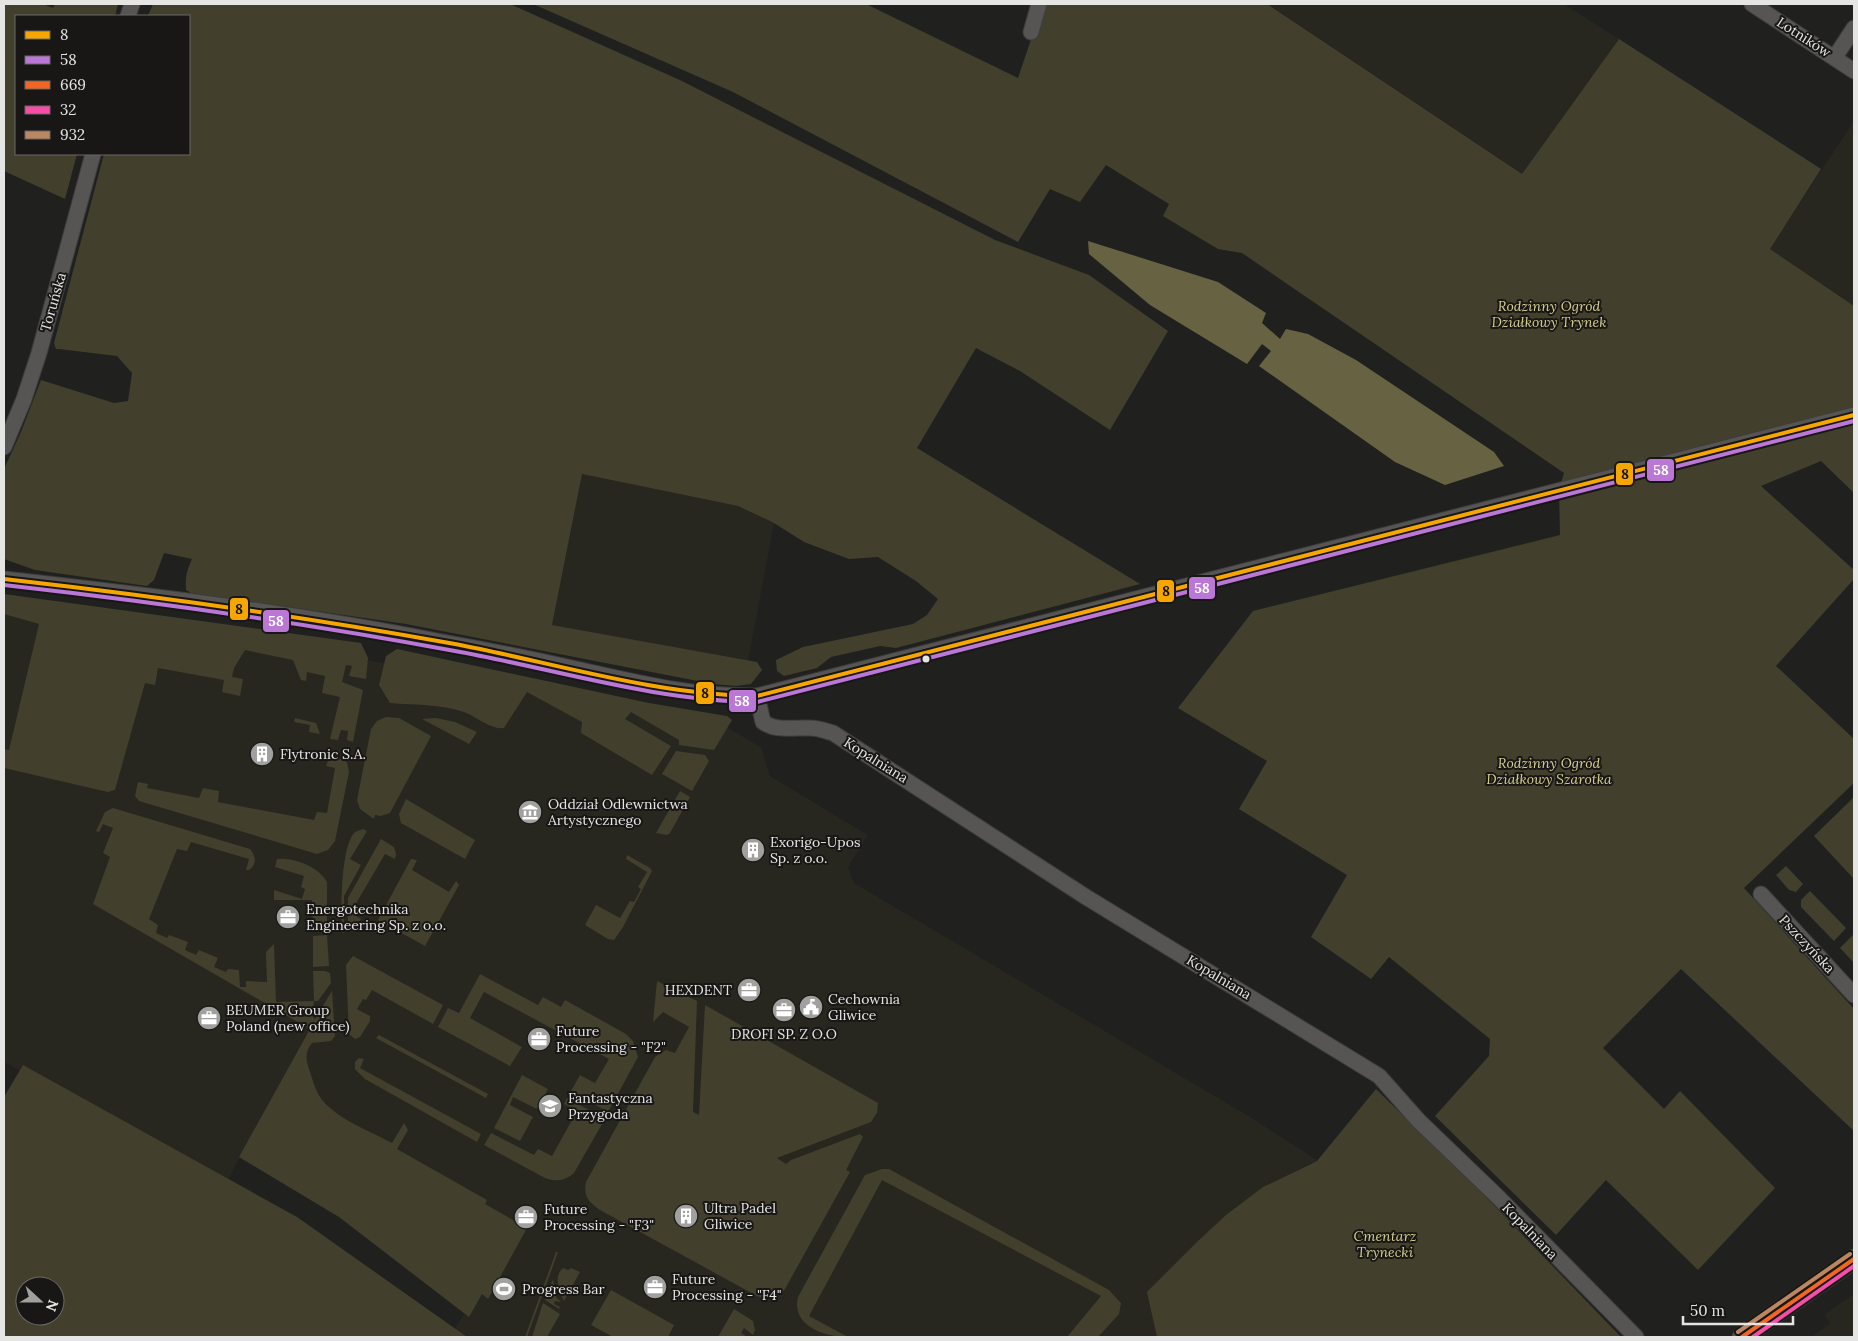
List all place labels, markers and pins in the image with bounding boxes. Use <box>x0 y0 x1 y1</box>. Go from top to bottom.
unlabelled marker <box>921 654 931 664</box>
building icon: Flytronic S.A. <box>249 741 275 767</box>
place label: Flytronic S.A. <box>280 745 366 763</box>
place label: Oddział Odlewnictwa Artystycznego <box>547 795 688 829</box>
museum icon: Oddział Odlewnictwa Artystycznego <box>517 799 543 825</box>
place label: Exorigo-Upos Sp. z o.o. <box>770 833 860 867</box>
building icon: Exorigo-Upos Sp. z o.o. <box>740 837 766 863</box>
place label: Energotechnika Engineering Sp. z o.o. <box>306 900 446 934</box>
office icon: Energotechnika Engineering Sp. z o.o. <box>275 904 301 930</box>
office icon: HEXDENT <box>736 977 762 1003</box>
place label: HEXDENT <box>665 981 732 999</box>
place label: Cechownia Gliwice <box>828 990 900 1024</box>
public building icon: Cechownia Gliwice <box>798 994 824 1020</box>
office icon: DROFI SP. Z O.O <box>771 997 797 1023</box>
place label: BEUMER Group Poland (new office) <box>226 1001 350 1035</box>
office icon: BEUMER Group Poland (new office) <box>196 1005 222 1031</box>
place label: Future Processing - "F2" <box>556 1022 666 1056</box>
place label: DROFI SP. Z O.O <box>731 1025 837 1043</box>
office icon: Future Processing - "F2" <box>526 1026 552 1052</box>
place label: Fantastyczna Przygoda <box>568 1089 653 1123</box>
school or university icon: Fantastyczna Przygoda <box>537 1093 563 1119</box>
place label: Ultra Padel Gliwice <box>704 1199 776 1233</box>
place label: Future Processing - "F3" <box>544 1200 654 1234</box>
building icon: Ultra Padel Gliwice <box>673 1203 699 1229</box>
office icon: Future Processing - "F3" <box>513 1204 539 1230</box>
place label: Future Processing - "F4" <box>672 1270 782 1304</box>
office icon: Future Processing - "F4" <box>642 1274 668 1300</box>
sports icon: Progress Bar <box>491 1276 517 1302</box>
place label: Progress Bar <box>522 1280 605 1298</box>

